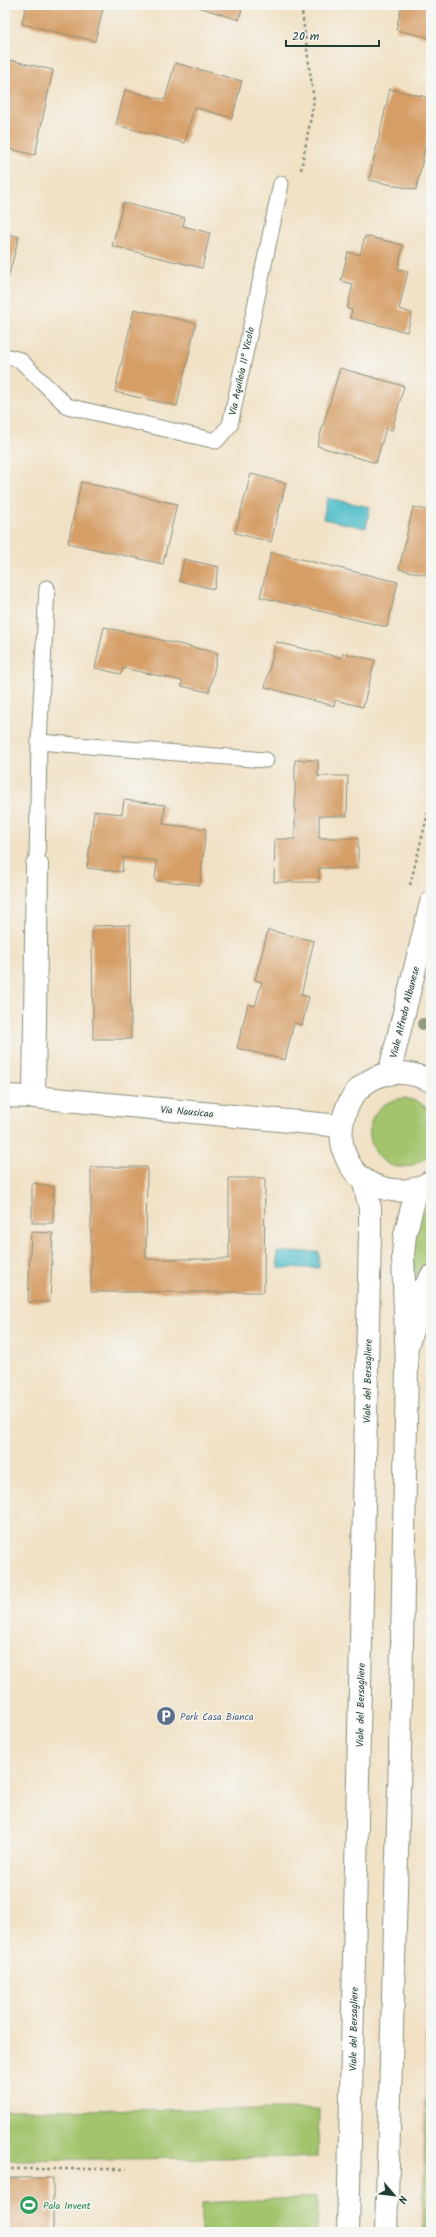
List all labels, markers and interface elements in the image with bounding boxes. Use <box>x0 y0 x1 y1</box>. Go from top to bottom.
scale bar <box>286 22 379 48</box>
text: 20 m <box>292 27 320 46</box>
street label: Via Aquileia 11° Vicolo <box>225 325 259 417</box>
street label: Viale Alfredo Albanese <box>386 964 424 1060</box>
street label: Via Nausicaa <box>160 1102 214 1122</box>
street label: Viale del Bersagliere <box>359 1338 377 1423</box>
street label: Viale del Bersagliere <box>352 1662 370 1747</box>
parking icon: Park Casa Bianca <box>155 1705 177 1727</box>
place label: Park Casa Bianca <box>180 1709 254 1725</box>
street label: Viale del Bersagliere <box>345 1986 363 2071</box>
north arrow <box>374 2175 414 2215</box>
text: N <box>392 2192 412 2207</box>
sports icon: Pala Invent <box>18 2194 40 2216</box>
place label: Pala Invent <box>43 2198 91 2214</box>

